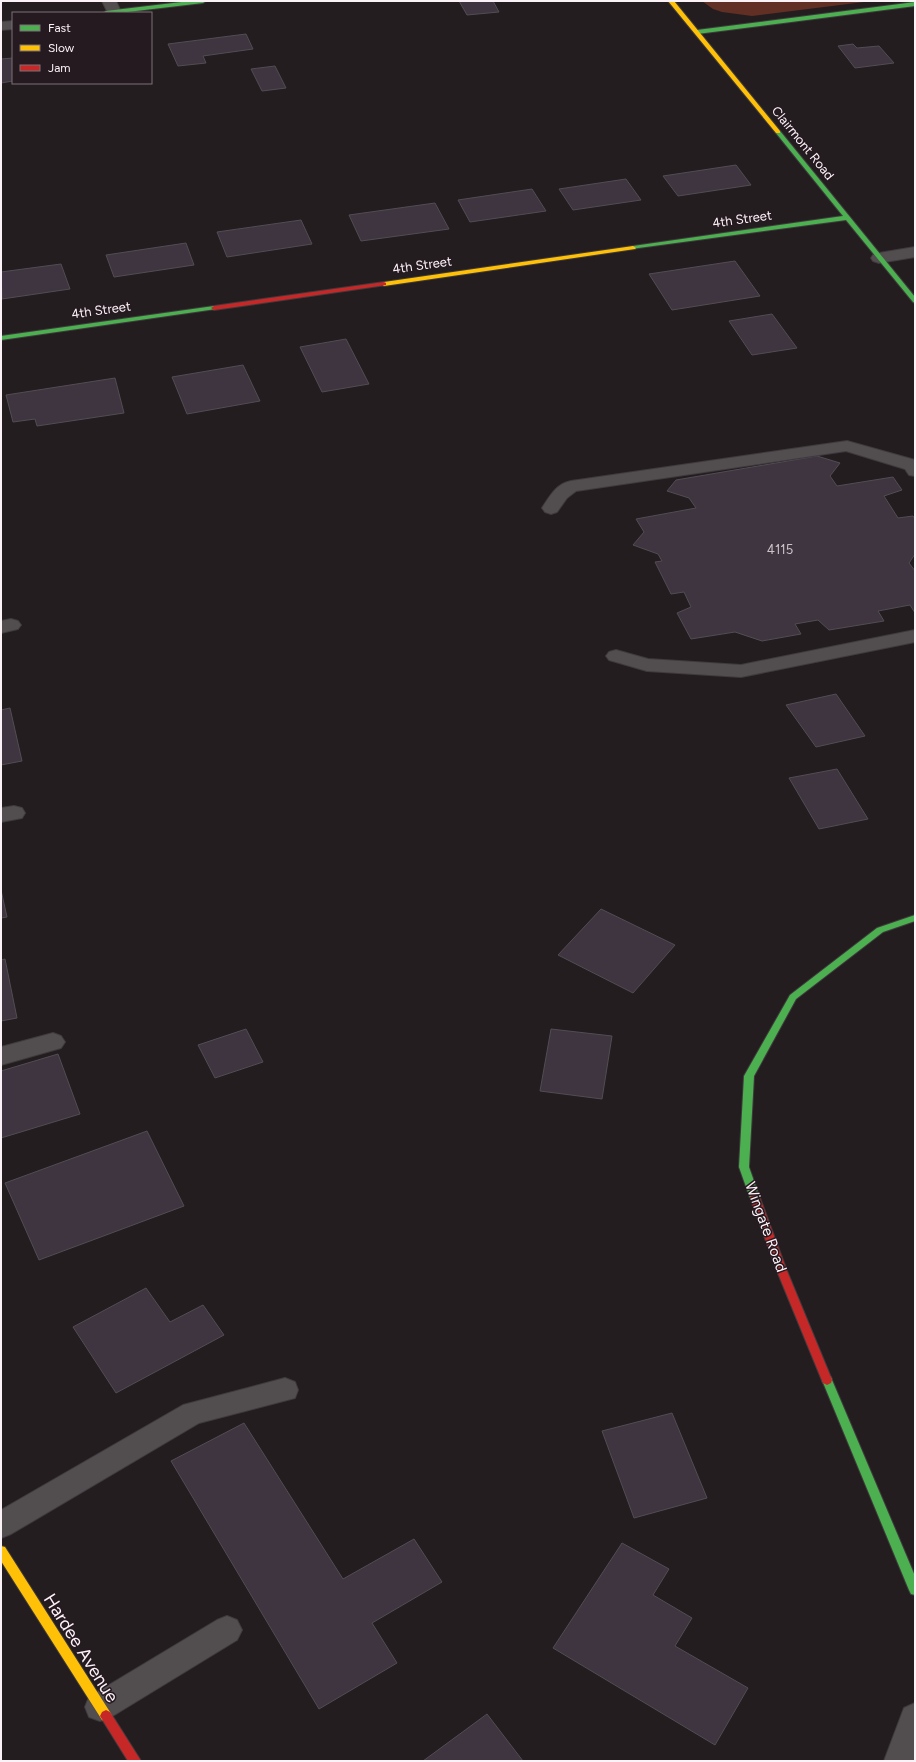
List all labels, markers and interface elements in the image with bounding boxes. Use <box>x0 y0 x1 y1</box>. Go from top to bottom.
legend <box>12 12 152 84</box>
text: Fast <box>48 21 71 35</box>
text: Slow <box>48 41 75 55</box>
text: Jam <box>48 61 71 75</box>
street label: Clairmont Road <box>769 103 837 183</box>
street label: 4th Street <box>711 207 773 231</box>
street label: 4th Street <box>391 253 453 277</box>
street label: 4th Street <box>70 298 132 322</box>
house number: 4115 <box>767 542 793 557</box>
street label: Wingate Road <box>741 1179 791 1275</box>
street label: Hardee Avenue <box>39 1589 123 1707</box>

